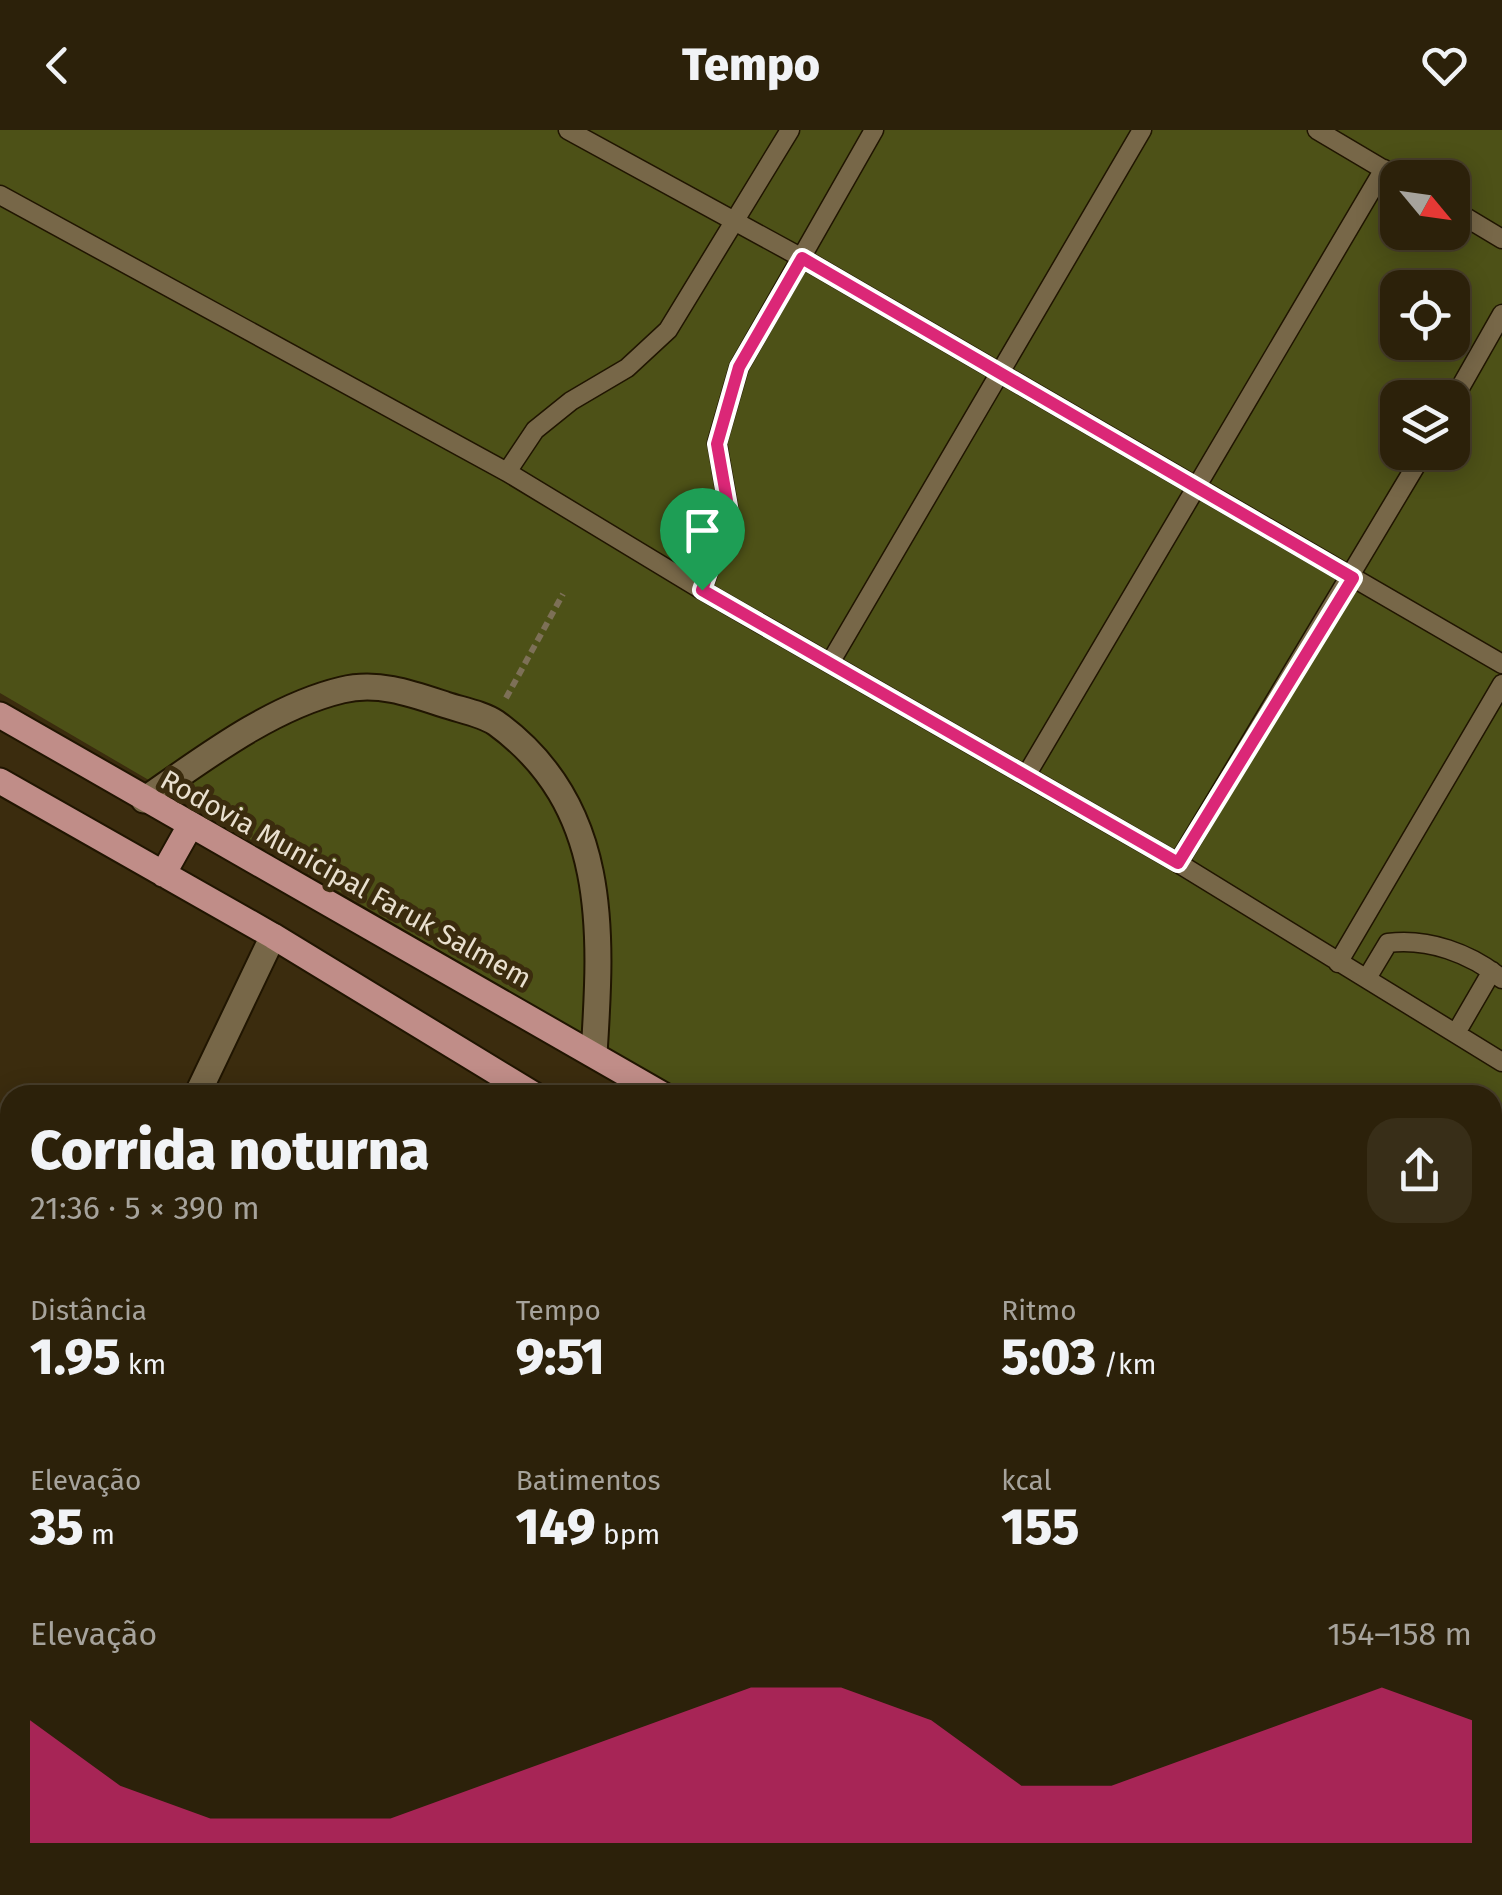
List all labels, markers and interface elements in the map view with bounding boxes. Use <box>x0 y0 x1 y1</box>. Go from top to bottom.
icon: back <box>30 38 85 93</box>
text: Tempo <box>682 38 820 92</box>
icon: heart <box>1417 38 1472 93</box>
north arrow <box>1380 160 1470 250</box>
map controls <box>1380 160 1470 470</box>
button: locate <box>1380 270 1470 360</box>
button: layers <box>1380 380 1470 470</box>
pin <box>660 488 745 591</box>
icon: arrive <box>675 503 730 558</box>
street label: Rodovia Municipal Faruk Salmem <box>155 763 537 995</box>
text: Corrida noturna <box>30 1118 430 1184</box>
button: share <box>1367 1118 1472 1223</box>
text: 21:36 · 5 × 390 m <box>30 1189 260 1227</box>
text: Distância <box>30 1294 147 1327</box>
text: Tempo <box>516 1294 601 1327</box>
text: Ritmo <box>1001 1294 1077 1327</box>
text: 1.95 <box>30 1327 120 1387</box>
text: 9:51 <box>516 1327 605 1387</box>
text: 5:03 <box>1001 1327 1096 1387</box>
text: km <box>120 1348 166 1381</box>
text: /km <box>1096 1348 1156 1381</box>
text: Elevação <box>30 1464 141 1497</box>
text: Batimentos <box>516 1464 661 1497</box>
text: kcal <box>1001 1464 1052 1497</box>
text: 35 <box>30 1497 84 1557</box>
text: 149 <box>516 1497 596 1557</box>
text: 155 <box>1001 1497 1079 1557</box>
text: m <box>84 1518 115 1551</box>
text: bpm <box>596 1518 660 1551</box>
text: Elevação <box>30 1615 157 1653</box>
text: 154–158 m <box>1327 1615 1472 1653</box>

